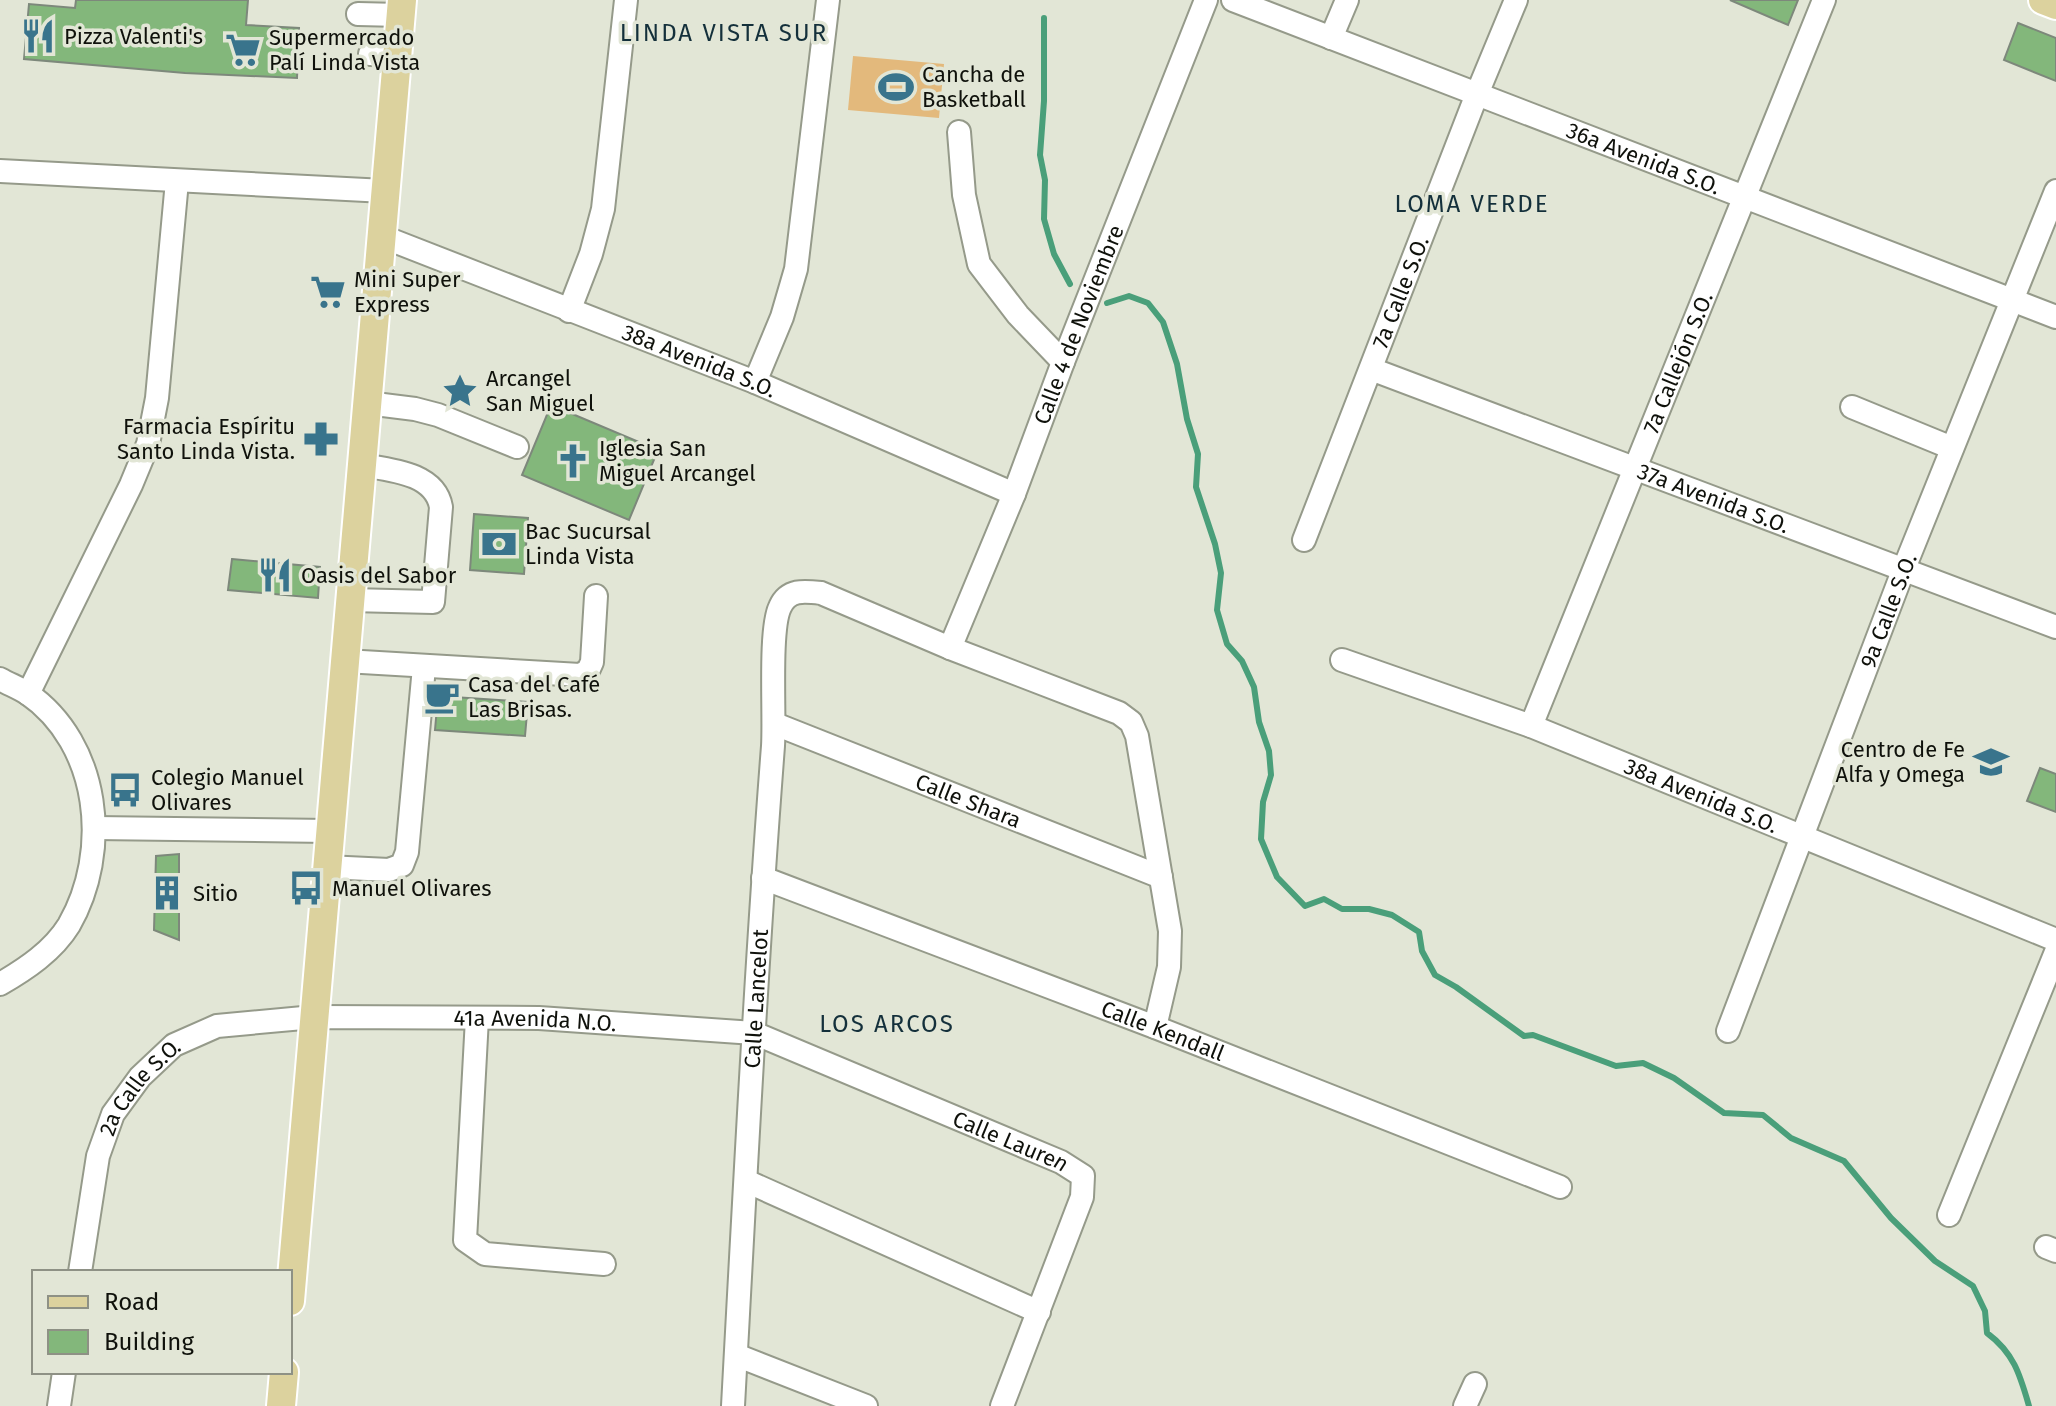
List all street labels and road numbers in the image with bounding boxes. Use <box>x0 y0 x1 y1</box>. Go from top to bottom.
street label: 36a Avenida S.O. <box>1563 116 1724 200</box>
street label: Calle 4 de Noviembre <box>1028 221 1129 428</box>
street label: 7a Calle S.O. <box>1366 232 1434 352</box>
street label: 7a Callejón S.O. <box>1637 288 1718 437</box>
street label: 38a Avenida S.O. <box>619 318 781 403</box>
street label: 37a Avenida S.O. <box>1634 457 1793 539</box>
street label: 9a Calle S.O. <box>1854 549 1922 672</box>
street label: 38a Avenida S.O. <box>1621 752 1782 839</box>
street label: Calle Shara <box>912 768 1025 834</box>
street label: Calle Lancelot <box>738 928 774 1069</box>
street label: Calle Kendall <box>1098 994 1228 1067</box>
street label: 41a Avenida N.O. <box>453 1004 617 1037</box>
street label: 2a Calle S.O. <box>93 1030 184 1139</box>
street label: Calle Lauren <box>949 1105 1074 1177</box>

